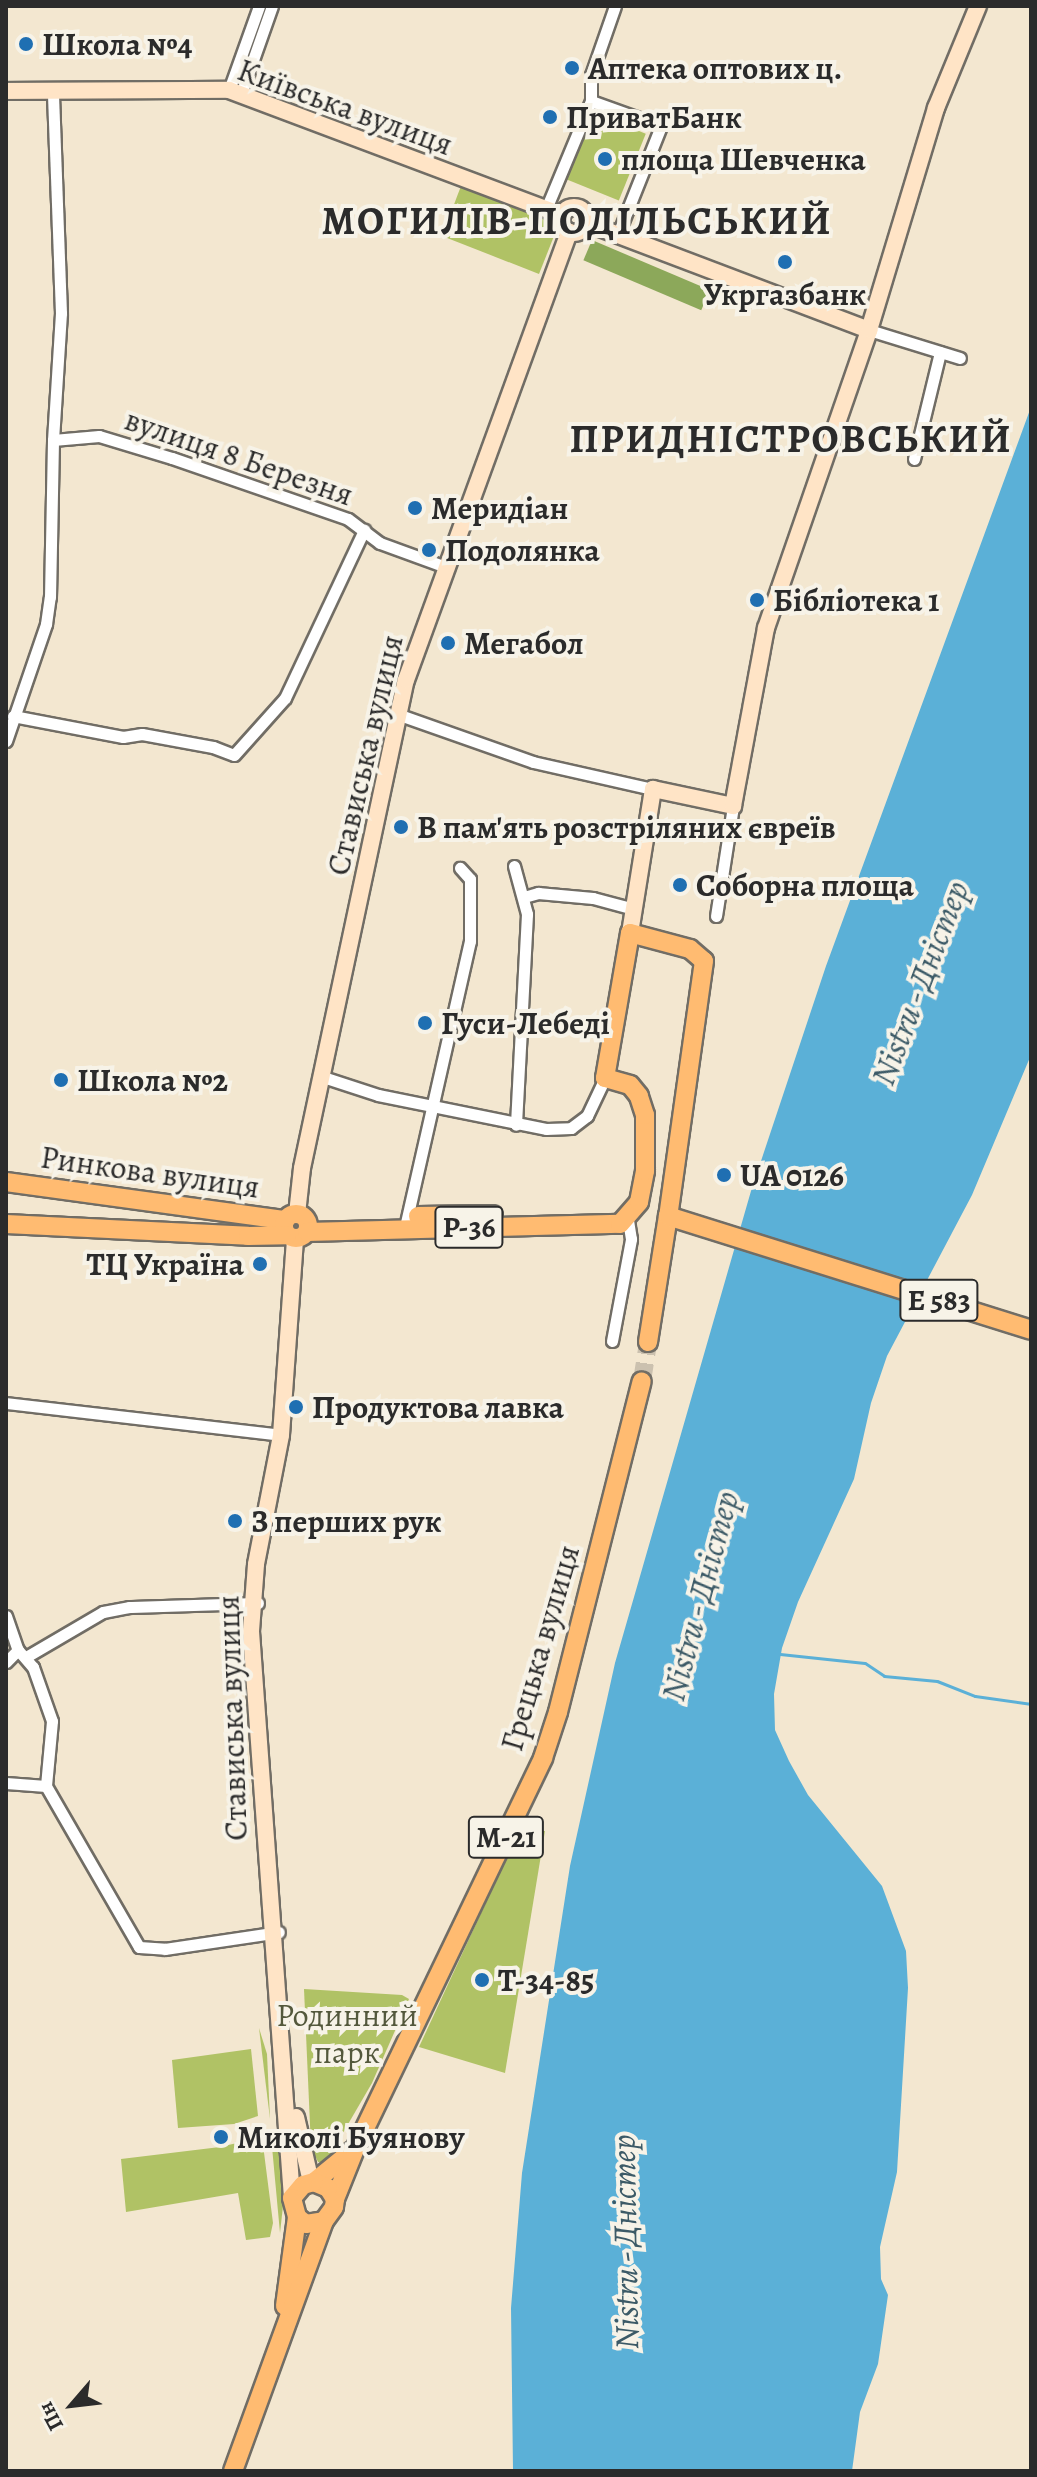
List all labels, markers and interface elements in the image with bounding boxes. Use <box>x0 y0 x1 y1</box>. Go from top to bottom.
place label: Школа №4 <box>42 25 193 63</box>
marker: Школа №4 <box>17 35 35 53</box>
place label: Аптека оптових ц. <box>588 49 842 87</box>
street label: Київська вулиця <box>232 50 458 164</box>
marker: Аптека оптових ц. <box>563 59 581 77</box>
place label: ПриватБанк <box>566 98 742 136</box>
marker: ПриватБанк <box>541 108 559 126</box>
place label: площа Шевченка <box>621 140 866 178</box>
marker: площа Шевченка <box>596 150 614 168</box>
district label: МОГИЛІВ-ПОДІЛЬСЬКИЙ <box>322 197 832 245</box>
marker: Укргазбанк <box>776 253 794 271</box>
place label: Укргазбанк <box>704 275 866 313</box>
street label: вулиця 8 Березня <box>120 400 358 514</box>
district label: ПРИДНІСТРОВСЬКИЙ <box>569 415 1013 463</box>
place label: Меридіан <box>431 489 568 527</box>
marker: Меридіан <box>406 499 424 517</box>
place label: Подолянка <box>445 531 600 569</box>
marker: Подолянка <box>420 541 438 559</box>
place label: Бібліотека 1 <box>773 581 939 619</box>
marker: Бібліотека 1 <box>748 591 766 609</box>
place label: Мегабол <box>464 624 584 662</box>
street label: Стависька вулиця <box>319 631 411 879</box>
marker: Мегабол <box>439 634 457 652</box>
place label: В пам'ять розстріляних євреїв <box>417 808 835 846</box>
marker: В пам'ять розстріляних євреїв <box>392 818 410 836</box>
place label: Соборна площа <box>696 866 914 904</box>
water label: Nistru - Дністер <box>862 875 978 1091</box>
marker: Соборна площа <box>671 876 689 894</box>
place label: Гуси-Лебеді <box>441 1004 610 1042</box>
marker: Гуси-Лебеді <box>416 1014 434 1032</box>
place label: Школа №2 <box>77 1061 228 1099</box>
marker: Школа №2 <box>52 1071 70 1089</box>
street label: Ринкова вулиця <box>38 1138 262 1206</box>
place label: UA 0126 <box>740 1156 844 1194</box>
marker: UA 0126 <box>715 1166 733 1184</box>
road number: Р-36 <box>433 1201 505 1253</box>
place label: ТЦ Україна <box>87 1245 244 1283</box>
marker: ТЦ Україна <box>251 1255 269 1273</box>
road number: E 583 <box>899 1274 979 1326</box>
place label: Продуктова лавка <box>312 1388 564 1426</box>
marker: Продуктова лавка <box>287 1398 305 1416</box>
water label: Nistru - Дністер <box>652 1487 748 1705</box>
place label: З перших рук <box>251 1502 442 1540</box>
marker: З перших рук <box>226 1512 244 1530</box>
street label: Грецька вулиця <box>492 1541 588 1755</box>
street label: Стависька вулиця <box>209 1595 255 1841</box>
road number: М-21 <box>466 1811 546 1863</box>
place label: Т-34-85 <box>498 1961 594 1999</box>
marker: Т-34-85 <box>473 1971 491 1989</box>
park label: Родинний парк <box>276 1997 418 2072</box>
place label: Миколі Буянову <box>237 2118 465 2156</box>
marker: Миколі Буянову <box>212 2128 230 2146</box>
water label: Nistru - Дністер <box>603 2134 647 2350</box>
north arrow <box>32 2365 112 2445</box>
text: Пн <box>31 2397 71 2436</box>

